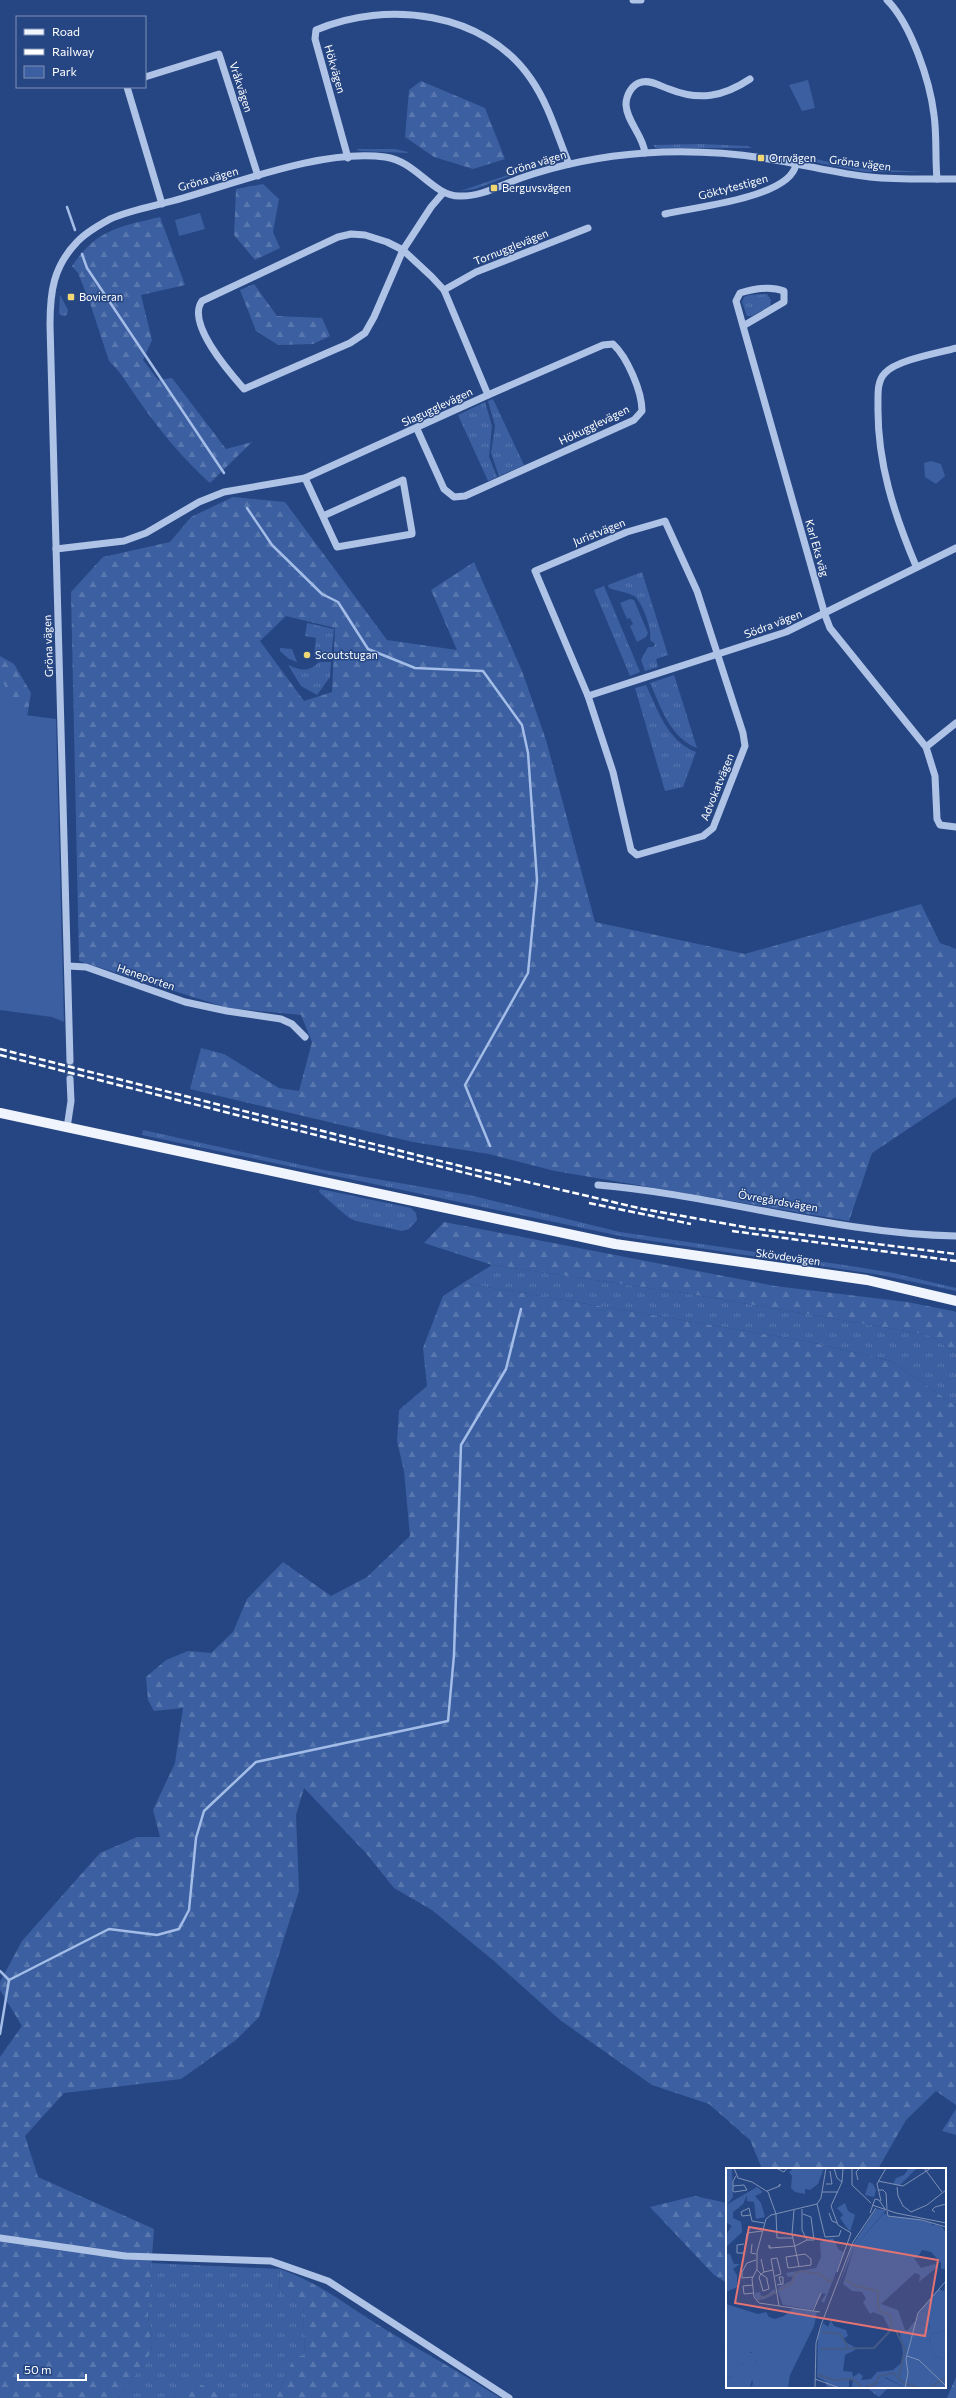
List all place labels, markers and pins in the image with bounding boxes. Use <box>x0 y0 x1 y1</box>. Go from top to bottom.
place label: Orrvägen <box>769 151 816 164</box>
marker: Orrvägen <box>756 153 766 163</box>
place label: Berguvsvägen <box>502 181 571 194</box>
marker: Berguvsvägen <box>489 183 499 193</box>
place label: Bovieran <box>79 290 123 303</box>
marker: Bovieran <box>66 292 76 302</box>
place label: Scoutstugan <box>315 648 378 661</box>
marker: Scoutstugan <box>302 650 312 660</box>

